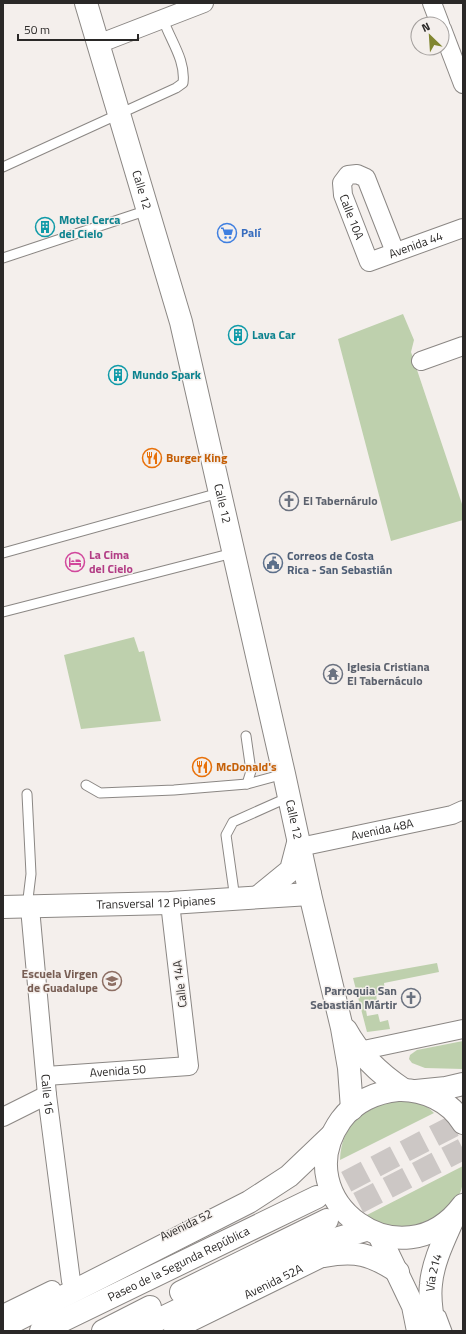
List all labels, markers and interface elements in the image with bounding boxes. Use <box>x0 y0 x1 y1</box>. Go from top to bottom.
scale bar <box>18 16 138 42</box>
north arrow <box>410 16 450 56</box>
text: N <box>419 18 433 36</box>
text: 50 m <box>24 20 50 39</box>
street label: Calle 12 <box>127 168 157 212</box>
street label: Calle 10A <box>335 191 369 242</box>
place label: Motel Cerca del Cielo <box>59 210 120 243</box>
building icon: Motel Cerca del Cielo <box>34 216 56 238</box>
supermarket icon: Palí <box>216 222 238 244</box>
place label: Palí <box>241 223 261 242</box>
street label: Avenida 44 <box>386 226 446 263</box>
building icon: Lava Car <box>227 324 249 346</box>
place label: Lava Car <box>252 325 296 344</box>
building icon: Mundo Spark <box>107 364 129 386</box>
place label: Mundo Spark <box>132 365 202 384</box>
restaurant icon: Burger King <box>141 447 163 469</box>
place label: Burger King <box>166 448 228 467</box>
street label: Calle 12 <box>209 482 237 525</box>
church icon: El Tabernárulo <box>278 490 300 512</box>
place label: El Tabernárulo <box>303 491 378 510</box>
place label: La Cima del Cielo <box>89 545 133 578</box>
place label: Correos de Costa Rica - San Sebastián <box>287 546 392 579</box>
hotel icon: La Cima del Cielo <box>64 551 86 573</box>
public building icon: Correos de Costa Rica - San Sebastián <box>262 552 284 574</box>
place label: Iglesia Cristiana El Tabernáculo <box>347 657 430 690</box>
temple icon: Iglesia Cristiana El Tabernáculo <box>322 663 344 685</box>
restaurant icon: McDonald's <box>191 756 213 778</box>
place label: McDonald's <box>216 757 277 776</box>
street label: Calle 12 <box>281 798 308 841</box>
street label: Avenida 48A <box>349 813 415 845</box>
street label: Transversal 12 Pipianes <box>96 890 216 914</box>
street label: Calle 14A <box>167 959 192 1009</box>
place label: Escuela Virgen de Guadalupe <box>22 964 98 997</box>
school or university icon: Escuela Virgen de Guadalupe <box>101 970 123 992</box>
place label: Parroquia San Sebastián Mártir <box>310 981 398 1014</box>
church icon: Parroquia San Sebastián Mártir <box>400 987 422 1009</box>
street label: Avenida 50 <box>89 1059 147 1082</box>
street label: Calle 16 <box>36 1073 59 1116</box>
street label: Avenida 52 <box>156 1204 215 1245</box>
street label: Paseo de la Segunda República <box>104 1221 253 1306</box>
street label: Vía 214 <box>420 1251 447 1292</box>
street label: Avenida 52A <box>241 1259 306 1304</box>

